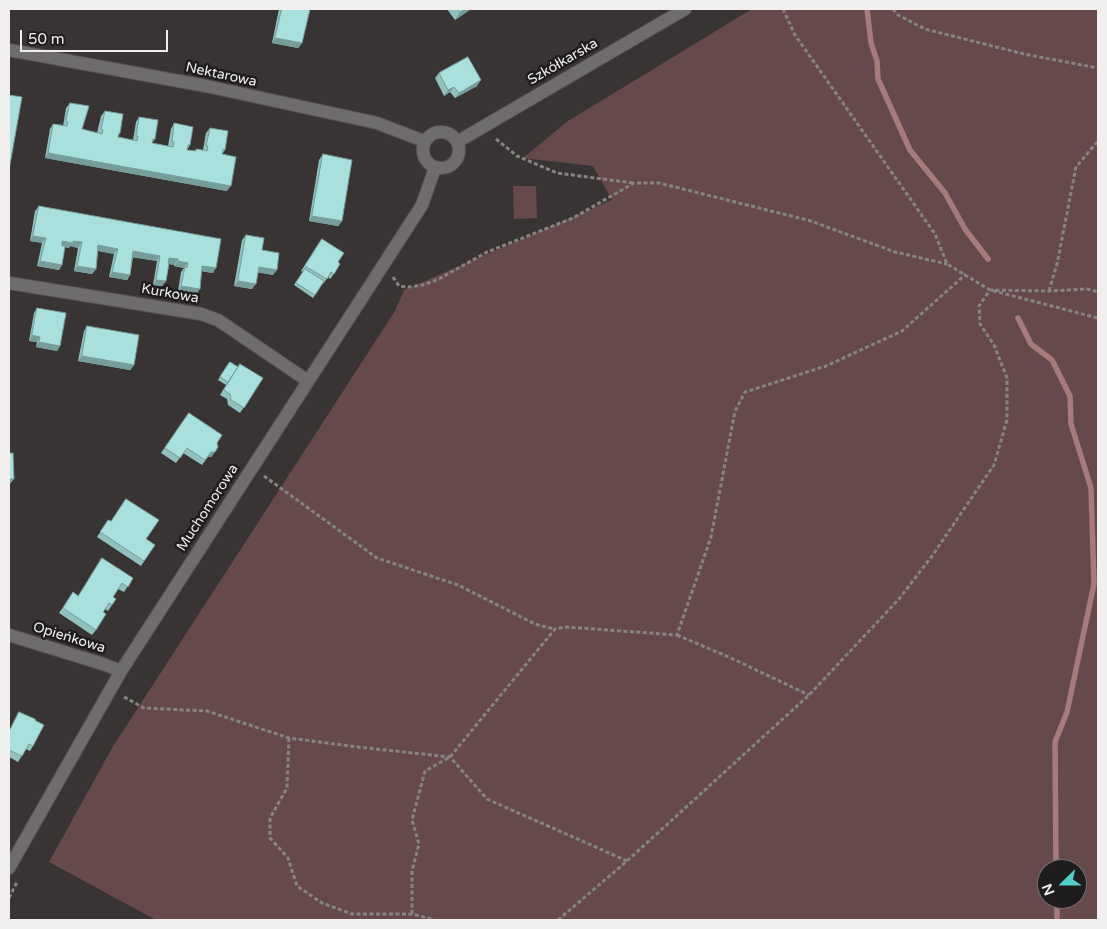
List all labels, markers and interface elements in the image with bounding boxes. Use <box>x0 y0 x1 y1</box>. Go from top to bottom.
scale bar <box>22 20 170 52</box>
text: 50 m <box>28 30 65 48</box>
street label: Szkółkarska <box>525 35 601 89</box>
street label: Nektarowa <box>184 59 258 91</box>
street label: Kurkowa <box>140 281 200 307</box>
street label: Muchomorowa <box>174 461 242 555</box>
street label: Opieńkowa <box>31 619 107 657</box>
north arrow <box>1037 859 1087 909</box>
text: N <box>1039 881 1059 898</box>

